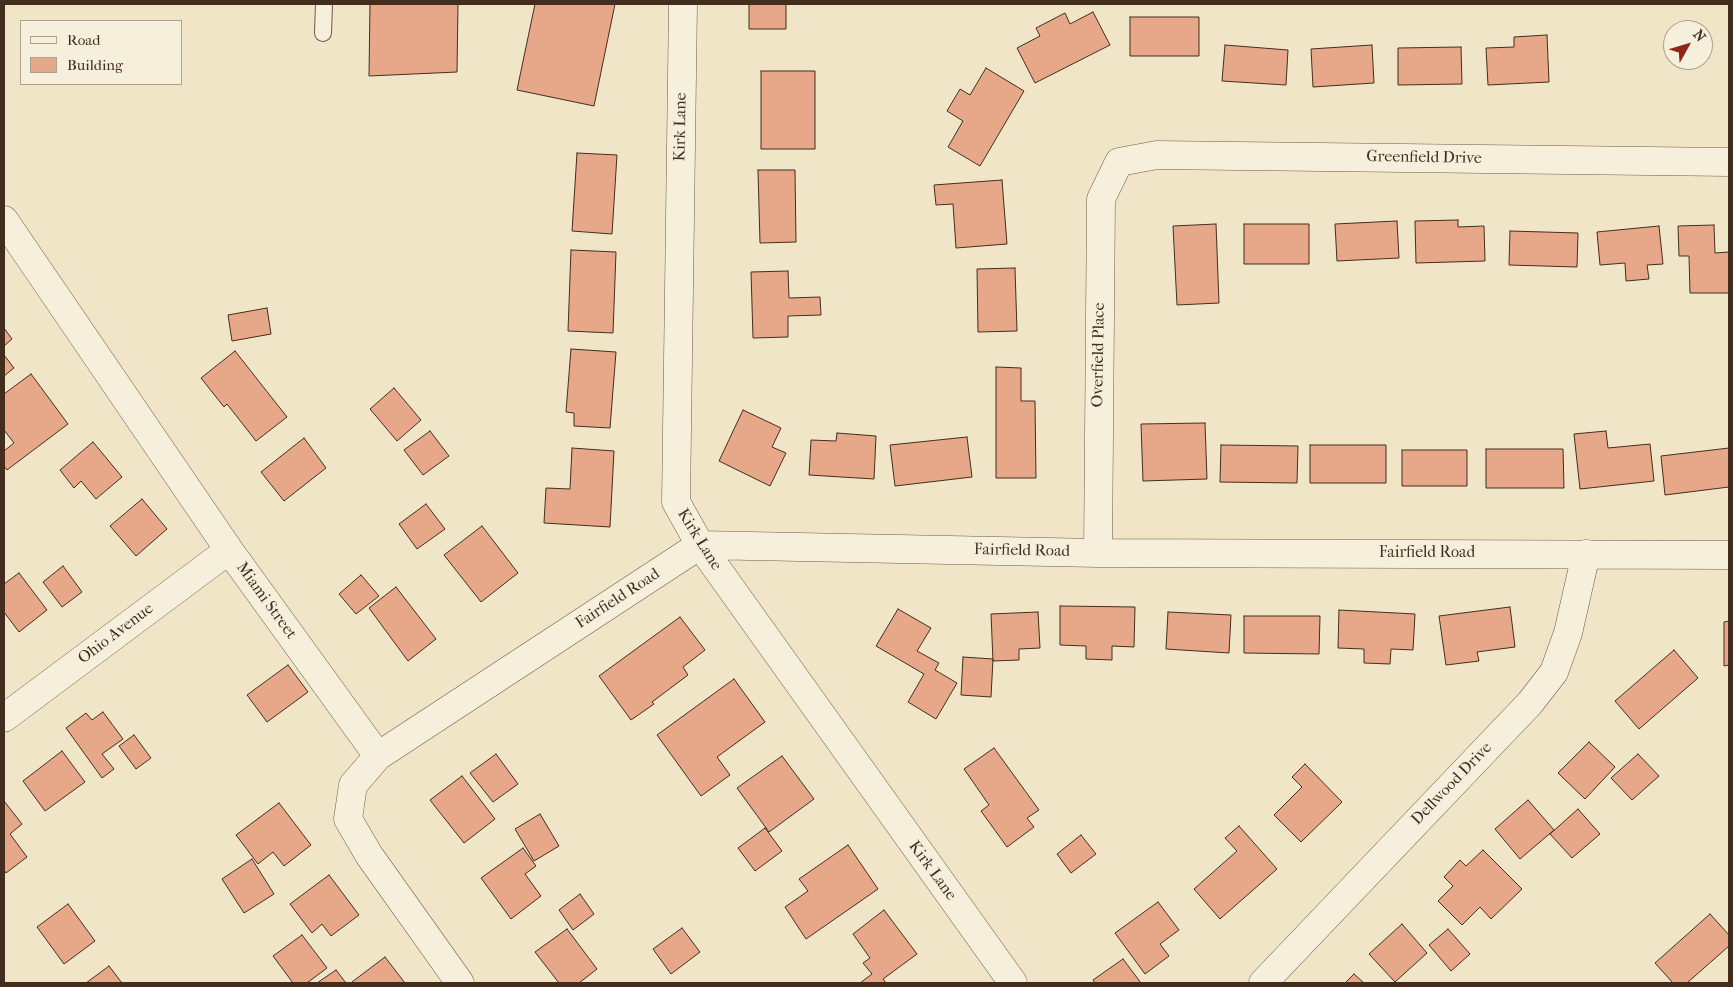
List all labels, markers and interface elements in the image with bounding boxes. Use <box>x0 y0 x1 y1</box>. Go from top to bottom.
legend <box>20 20 182 85</box>
north arrow <box>1663 20 1713 70</box>
text: N <box>1689 26 1709 45</box>
text: Road <box>67 31 100 49</box>
text: Building <box>67 56 123 74</box>
street label: Kirk Lane <box>671 92 691 162</box>
street label: Greenfield Drive <box>1366 147 1482 169</box>
street label: Overfield Place <box>1088 302 1110 408</box>
street label: Kirk Lane <box>673 506 725 574</box>
street label: Fairfield Road <box>974 541 1070 561</box>
street label: Fairfield Road <box>1379 543 1475 563</box>
street label: Miami Street <box>232 559 300 643</box>
street label: Fairfield Road <box>572 565 664 633</box>
street label: Ohio Avenue <box>75 599 157 669</box>
street label: Dellwood Drive <box>1408 739 1496 829</box>
street label: Kirk Lane <box>904 837 960 905</box>

